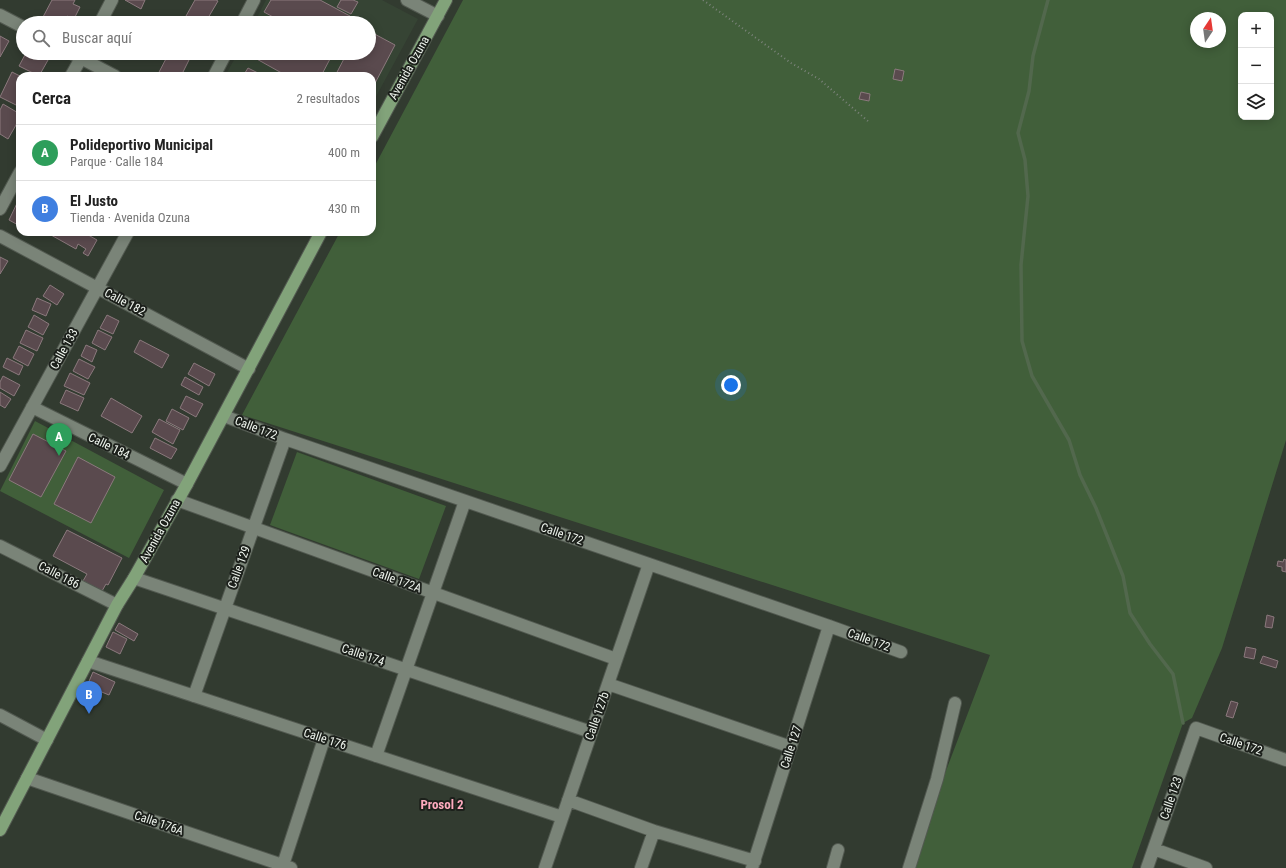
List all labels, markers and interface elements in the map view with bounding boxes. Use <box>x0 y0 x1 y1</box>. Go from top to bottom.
north arrow <box>1190 12 1226 48</box>
map controls <box>1238 12 1274 120</box>
button: + <box>1238 12 1274 48</box>
search box <box>16 16 376 60</box>
icon: search <box>30 27 52 49</box>
text: Buscar aquí <box>62 29 132 47</box>
street label: Avenida Ozuna <box>386 34 432 102</box>
button: − <box>1238 48 1274 84</box>
button: layers <box>1238 84 1274 120</box>
text: Cerca <box>32 88 71 108</box>
text: 2 resultados <box>296 91 360 106</box>
text: Polideportivo Municipal <box>70 136 213 154</box>
text: A <box>41 145 49 160</box>
text: 400 m <box>328 145 360 160</box>
text: Parque · Calle 184 <box>70 154 163 169</box>
text: El Justo <box>70 192 118 210</box>
text: B <box>41 201 49 216</box>
text: 430 m <box>328 201 360 216</box>
text: Tienda · Avenida Ozuna <box>70 210 190 225</box>
street label: Calle 182 <box>102 285 148 319</box>
street label: Calle 133 <box>47 326 81 372</box>
your location <box>721 375 741 395</box>
street label: Calle 172 <box>233 414 279 442</box>
pin: A <box>46 423 72 456</box>
street label: Calle 184 <box>86 430 132 462</box>
street label: Avenida Ozuna <box>137 497 183 565</box>
street label: Calle 172 <box>539 520 585 548</box>
street label: Calle 129 <box>225 544 253 590</box>
street label: Calle 186 <box>36 559 82 591</box>
street label: Calle 172A <box>371 565 423 595</box>
street label: Calle 172 <box>846 626 892 654</box>
street label: Calle 174 <box>340 641 386 669</box>
pin: B <box>76 681 102 714</box>
street label: Calle 127b <box>582 690 612 742</box>
street label: Calle 127 <box>778 724 805 770</box>
street label: Calle 176 <box>302 726 348 753</box>
street label: Calle 172 <box>1218 730 1264 758</box>
street label: Calle 123 <box>1157 775 1185 821</box>
district label: Prosol 2 <box>420 797 464 812</box>
street label: Calle 176A <box>133 808 186 838</box>

